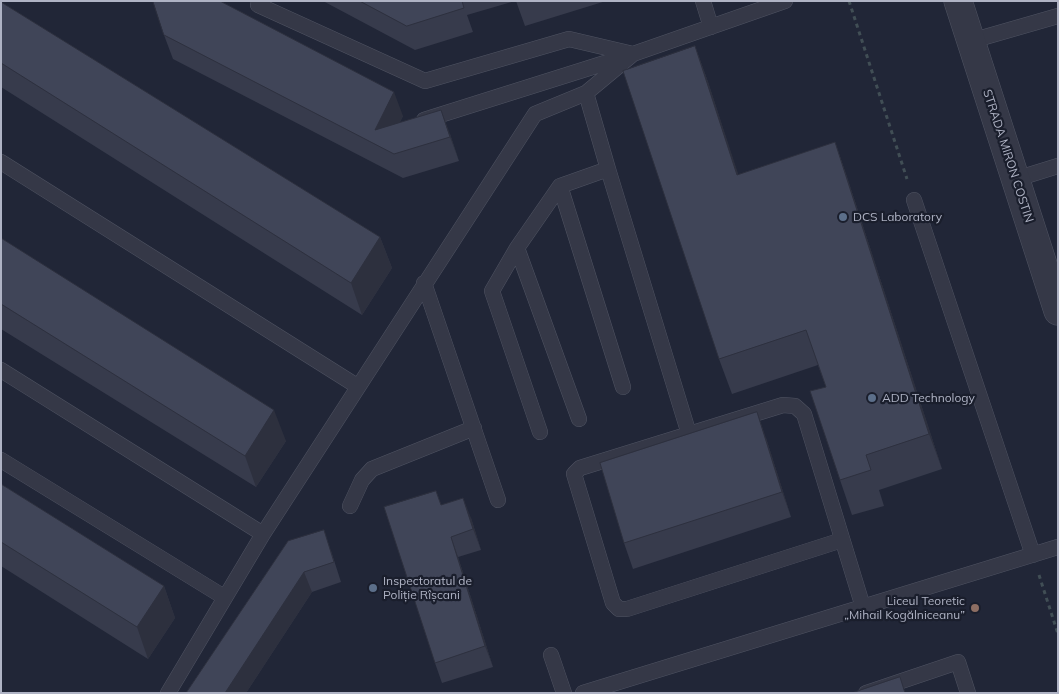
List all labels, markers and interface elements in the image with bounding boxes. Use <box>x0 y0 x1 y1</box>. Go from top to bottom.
street label: STRADA MIRON COSTIN <box>980 88 1036 224</box>
place label: DCS Laboratory <box>853 210 942 224</box>
marker: DCS Laboratory <box>837 211 849 223</box>
place label: ADD Technology <box>882 391 975 405</box>
marker: ADD Technology <box>866 392 878 404</box>
place label: Inspectoratul de Poliție Rîșcani <box>383 574 472 602</box>
marker: Inspectoratul de Poliție Rîșcani <box>367 582 379 594</box>
place label: Liceul Teoretic „Mihail Kogălniceanu” <box>844 594 965 622</box>
marker: Liceul Teoretic „Mihail Kogălniceanu” <box>969 602 981 614</box>

